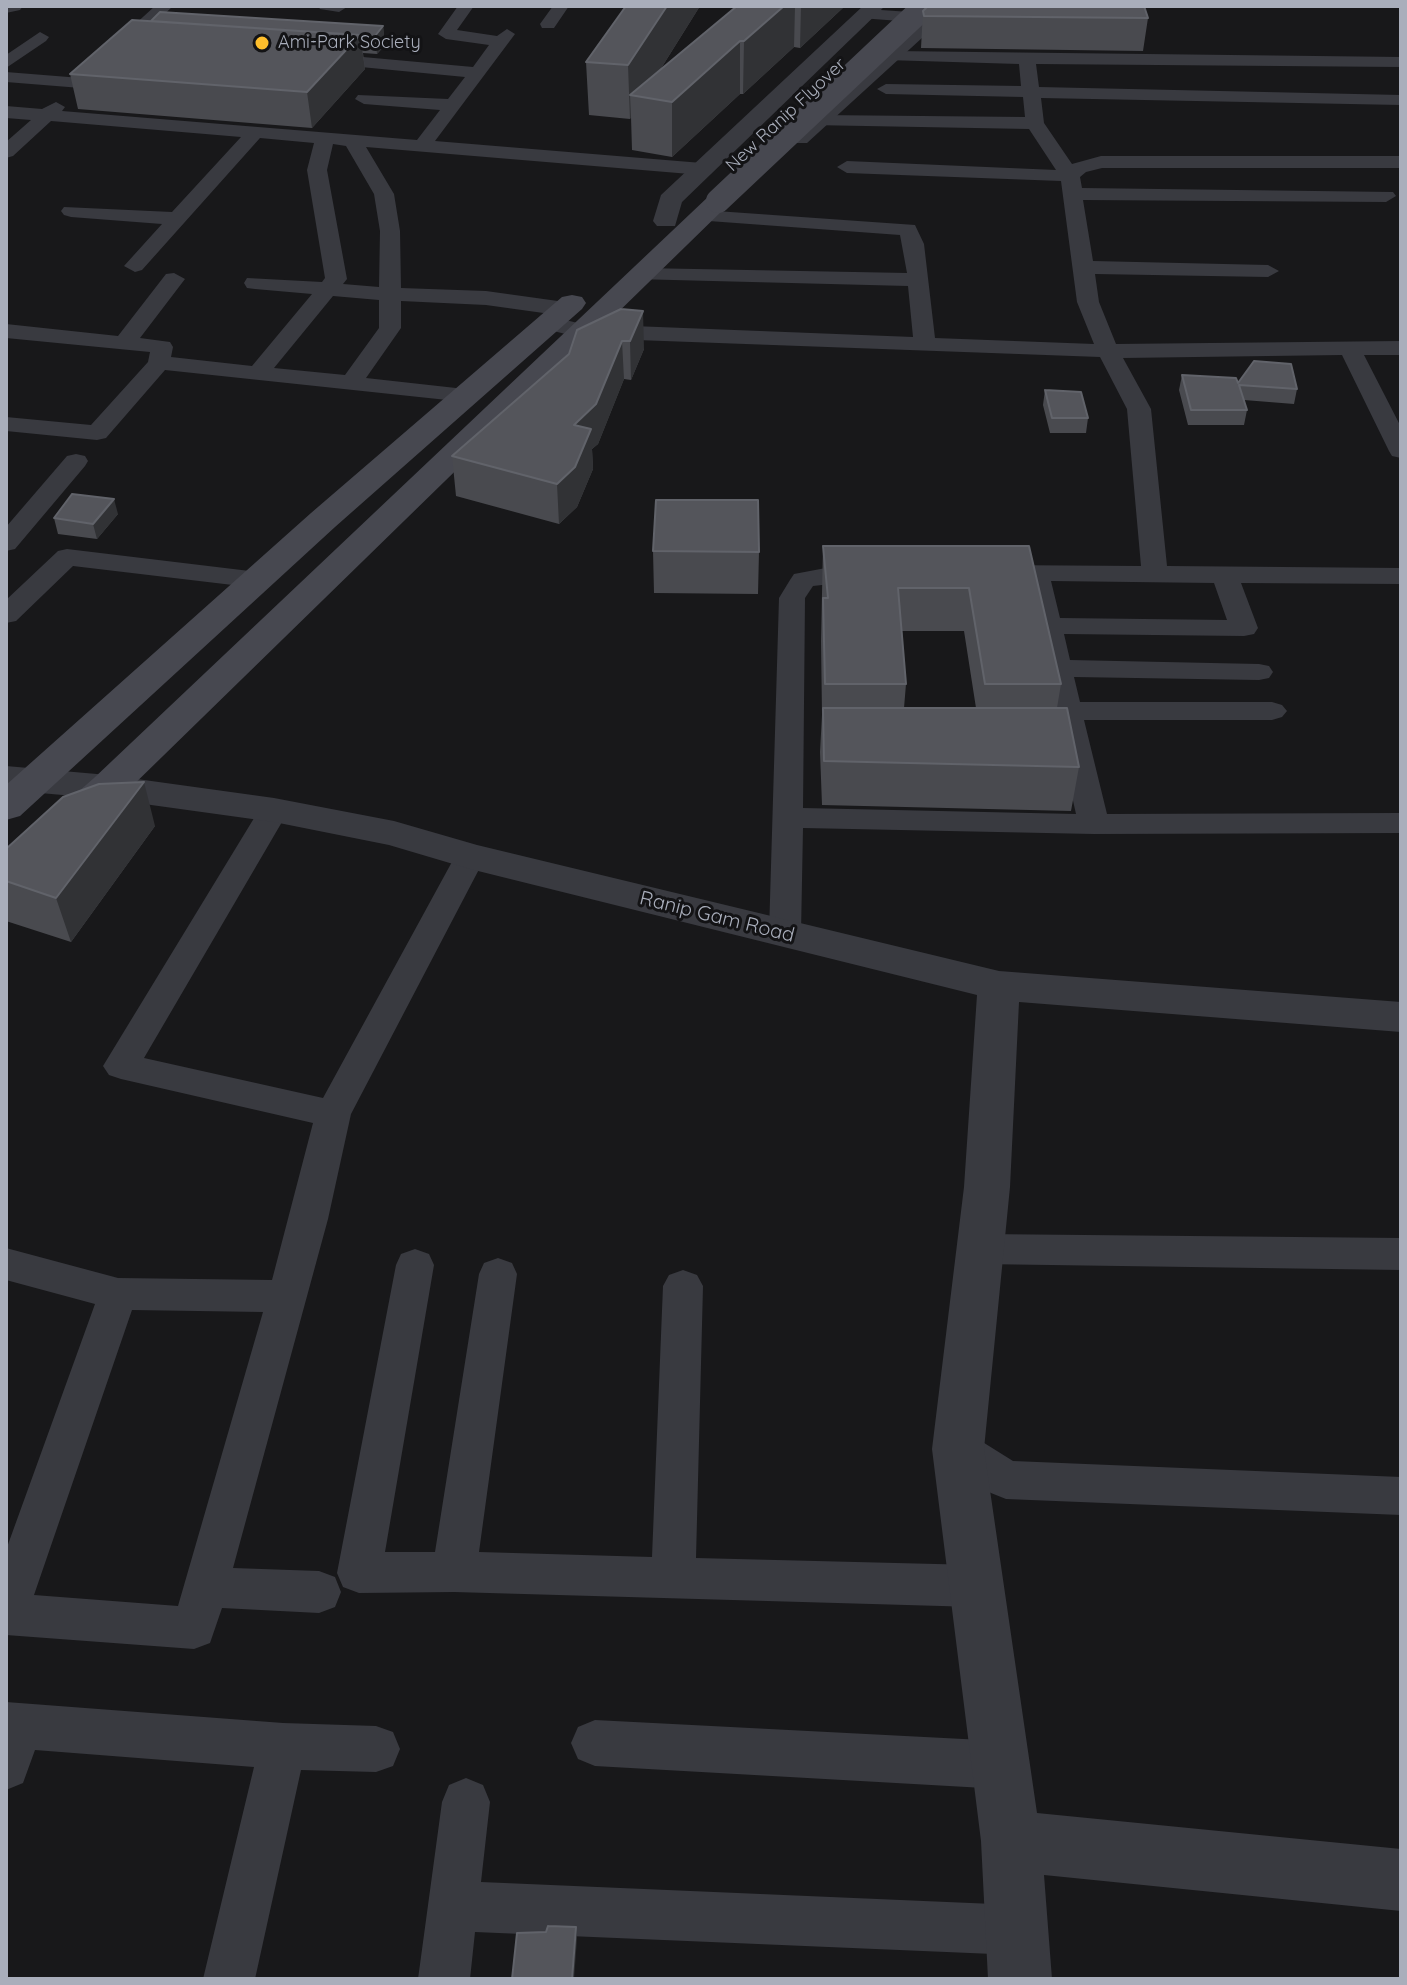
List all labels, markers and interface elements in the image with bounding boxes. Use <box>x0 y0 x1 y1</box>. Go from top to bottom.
place label: Ami-Park Society <box>278 32 421 54</box>
marker: Ami-Park Society <box>253 34 271 52</box>
street label: New Ranip Flyover <box>721 54 851 176</box>
street label: Ranip Gam Road <box>637 886 797 948</box>

